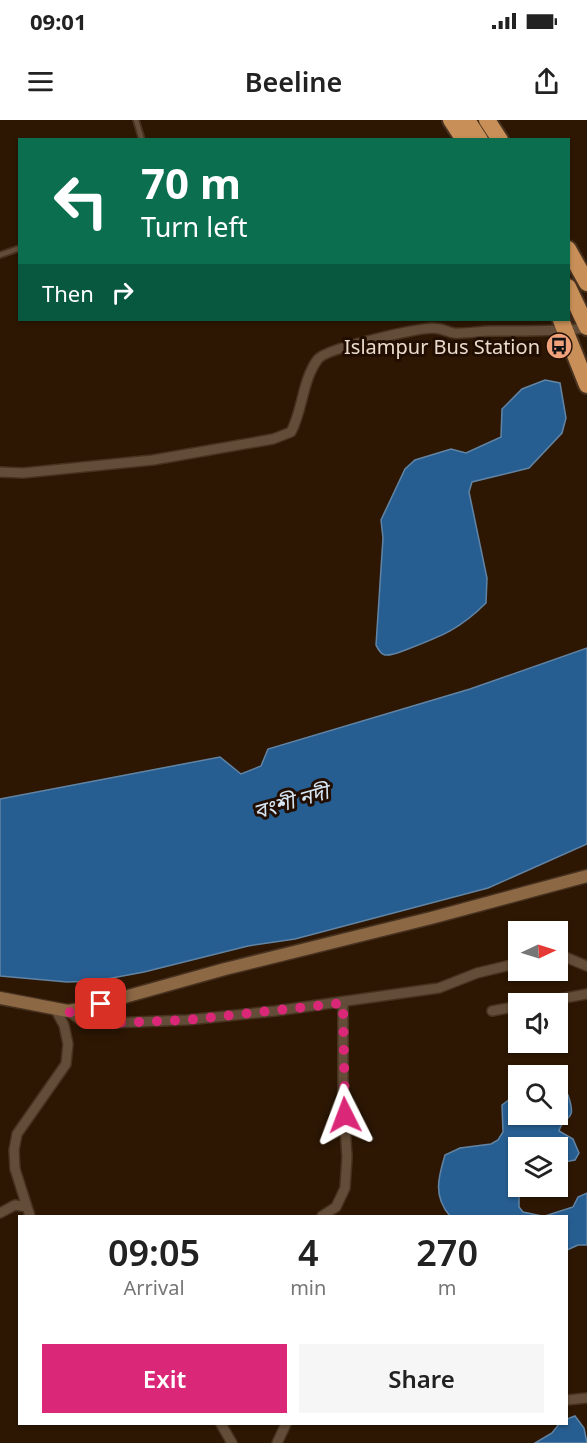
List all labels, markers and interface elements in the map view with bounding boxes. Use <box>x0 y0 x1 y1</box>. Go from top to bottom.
text: 09:01 <box>30 6 87 36</box>
text: Beeline <box>245 63 342 100</box>
icon: menu <box>24 65 57 98</box>
icon: share <box>530 65 563 98</box>
text: 70 m <box>141 154 241 211</box>
icon: left <box>42 162 120 240</box>
text: Turn left <box>141 208 247 245</box>
icon: right <box>106 276 139 309</box>
text: Then <box>42 278 94 308</box>
bus stop icon: Islampur Bus Station <box>544 331 574 361</box>
place label: Islampur Bus Station <box>344 333 540 360</box>
water label: বংশী নদী <box>250 776 336 825</box>
north arrow <box>508 921 568 981</box>
map controls <box>508 921 568 1197</box>
pin <box>75 978 126 1029</box>
icon: arrive <box>84 987 117 1020</box>
button: sound <box>508 993 568 1053</box>
button: search <box>508 1065 568 1125</box>
position arrow <box>313 1083 377 1147</box>
button: layers <box>508 1137 568 1197</box>
text: 09:05 <box>108 1228 200 1277</box>
text: 4 <box>298 1228 319 1277</box>
text: 270 <box>416 1228 478 1277</box>
text: Arrival <box>124 1274 185 1301</box>
text: min <box>290 1274 326 1301</box>
text: m <box>438 1274 457 1301</box>
button: Exit <box>42 1344 287 1413</box>
button: Share <box>299 1344 544 1413</box>

